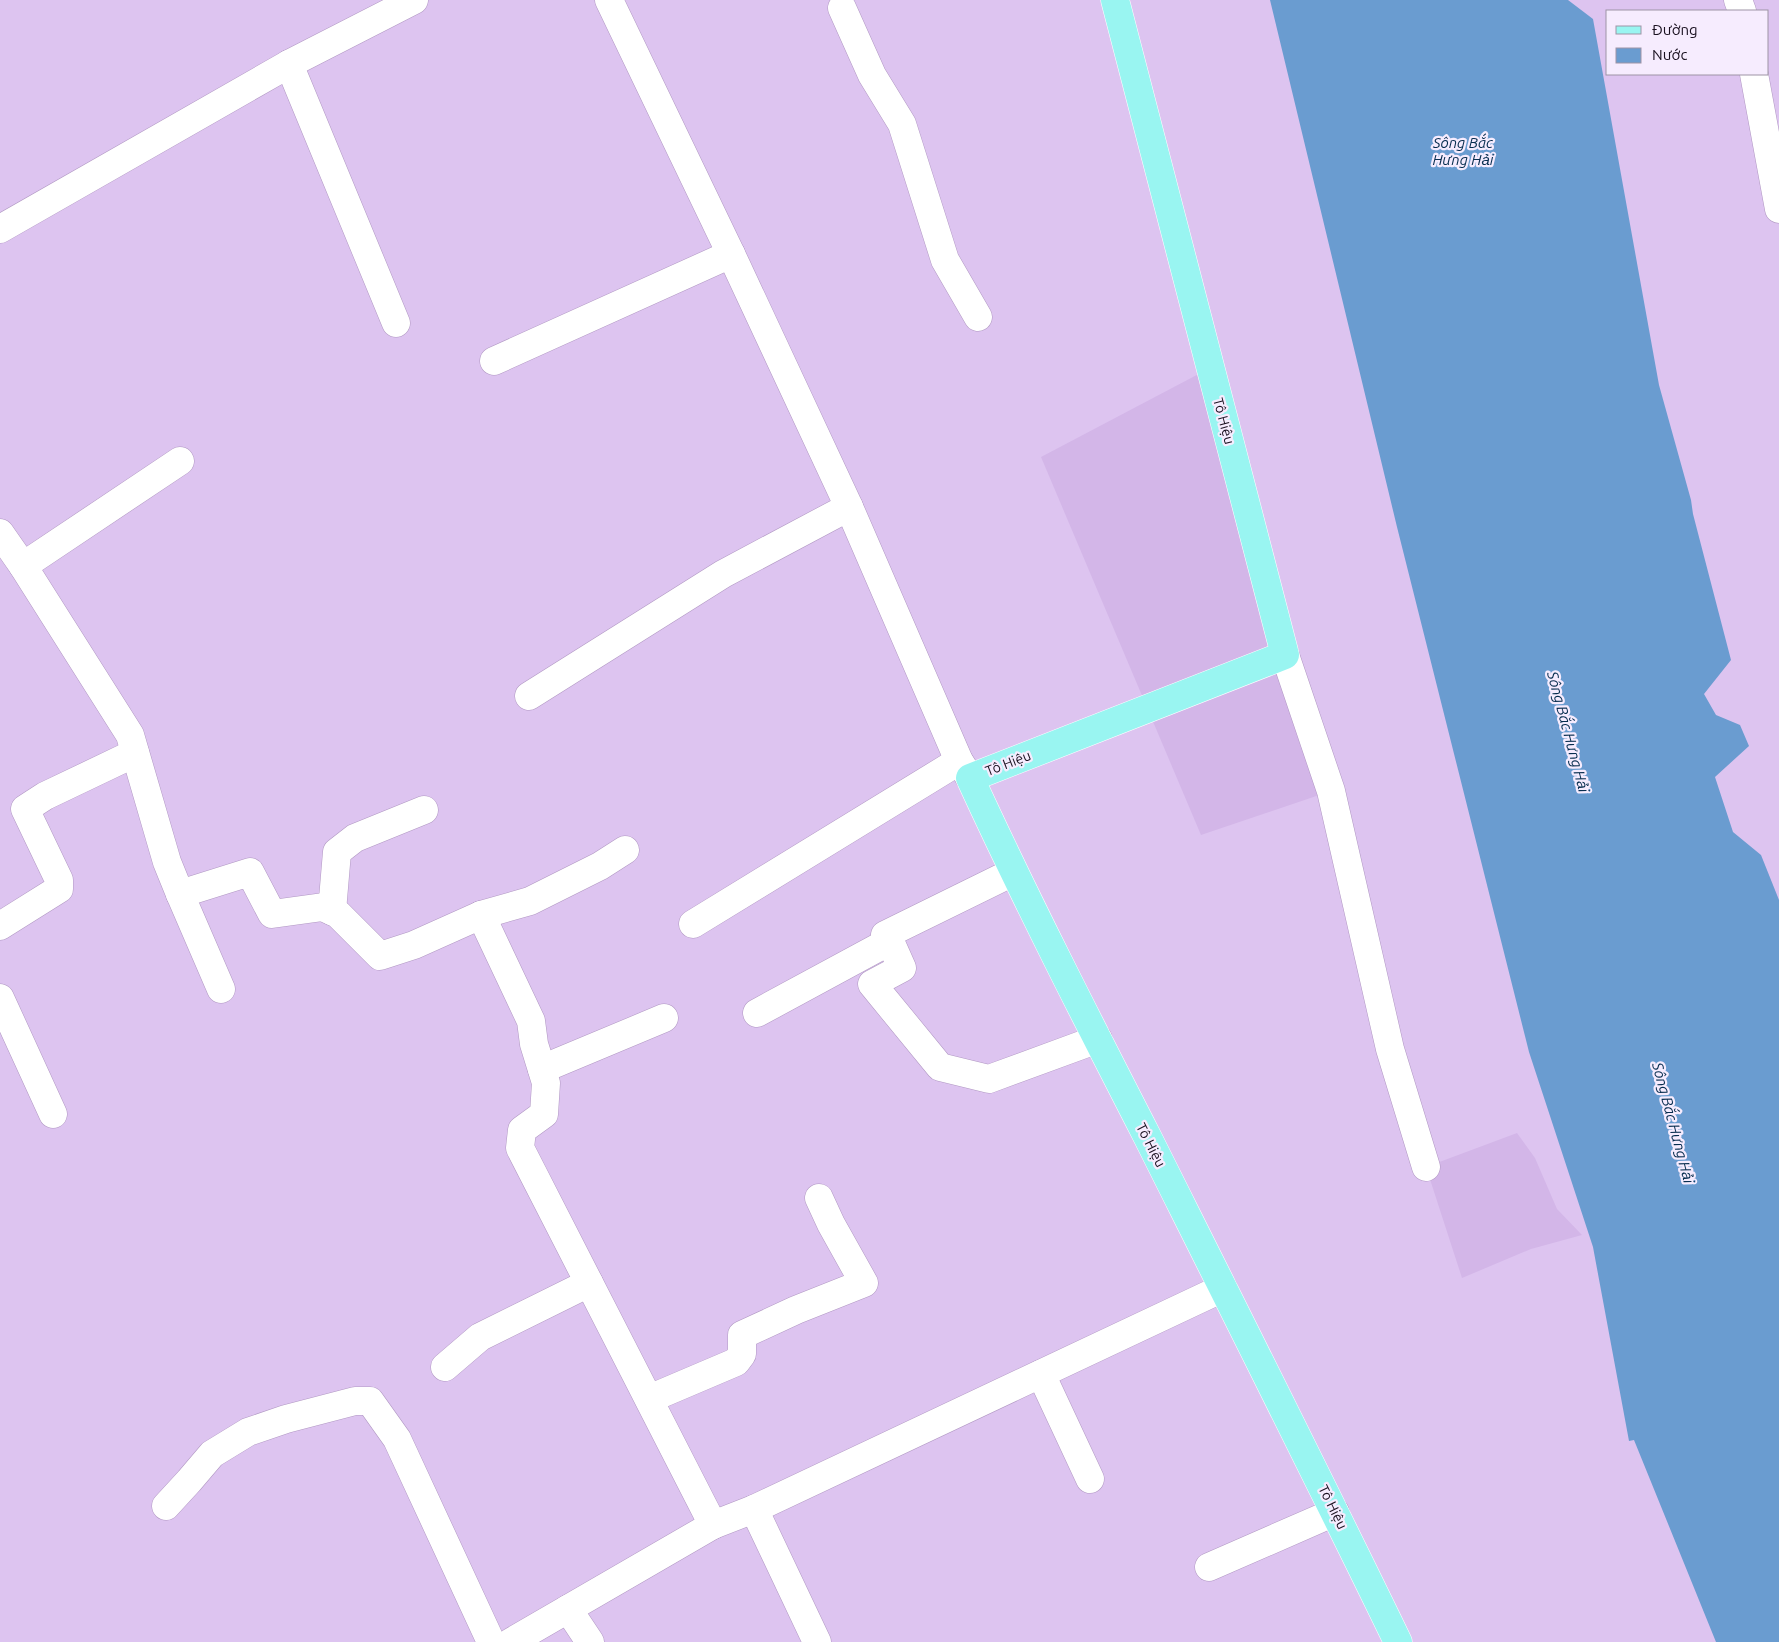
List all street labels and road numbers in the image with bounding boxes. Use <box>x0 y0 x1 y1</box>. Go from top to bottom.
street label: Tô Hiệu <box>1210 396 1238 446</box>
street label: Tô Hiệu <box>983 747 1033 779</box>
street label: Tô Hiệu <box>1133 1120 1169 1170</box>
street label: Tô Hiệu <box>1315 1482 1351 1532</box>

